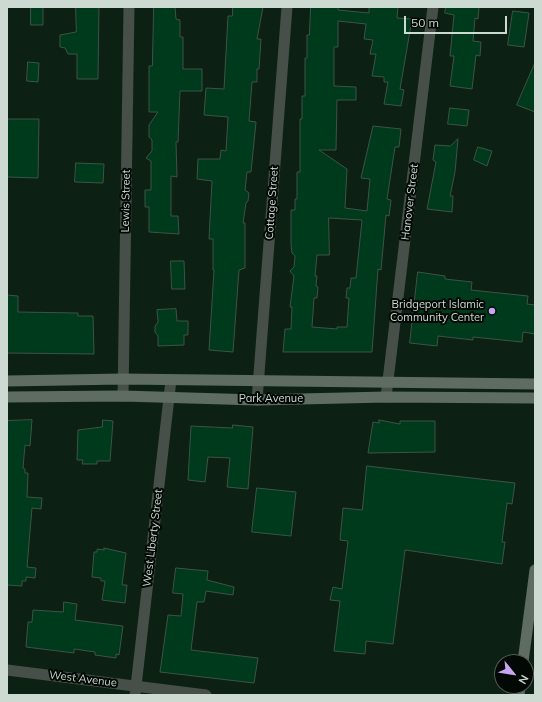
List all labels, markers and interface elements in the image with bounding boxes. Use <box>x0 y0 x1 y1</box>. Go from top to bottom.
scale bar <box>406 8 509 34</box>
text: 50 m <box>411 15 439 30</box>
street label: Hanover Street <box>399 163 421 241</box>
street label: Cottage Street <box>263 166 281 240</box>
street label: Lewis Street <box>119 170 133 232</box>
place label: Bridgeport Islamic Community Center <box>390 298 484 324</box>
marker: Bridgeport Islamic Community Center <box>487 306 497 316</box>
street label: Park Avenue <box>239 392 303 406</box>
street label: West Liberty Street <box>140 488 166 588</box>
north arrow <box>494 654 534 694</box>
street label: West Avenue <box>48 668 118 690</box>
text: N <box>515 672 532 687</box>

